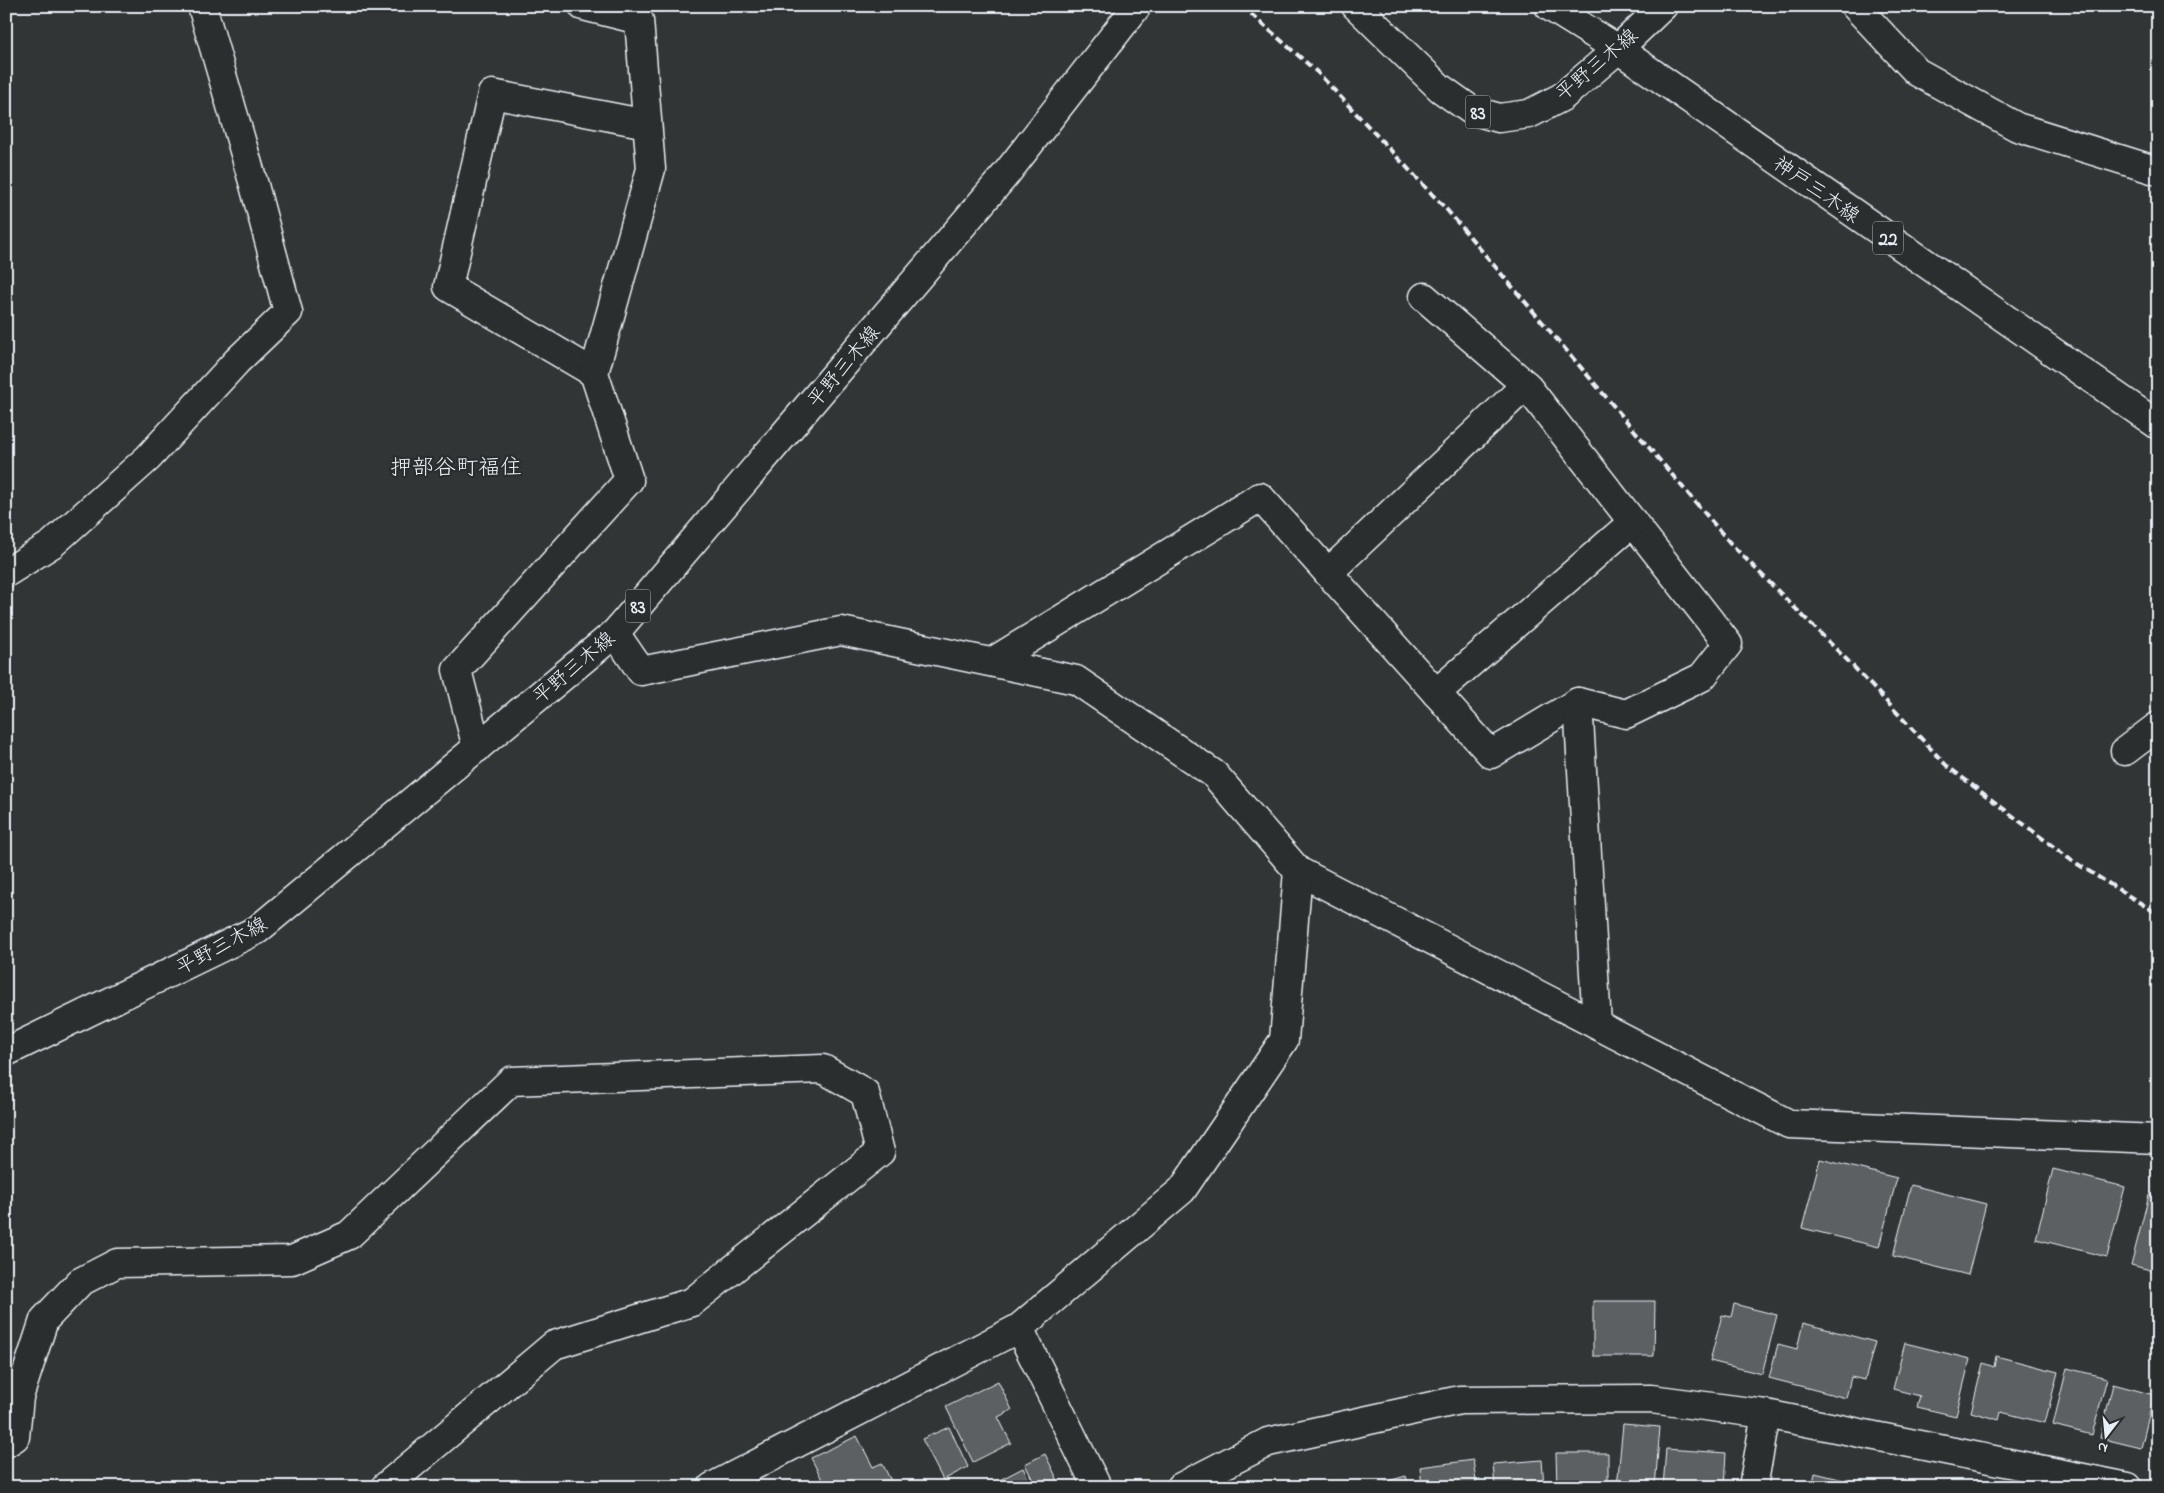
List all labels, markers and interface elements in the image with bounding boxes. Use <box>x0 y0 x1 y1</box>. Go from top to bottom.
street label: 平野三木線 <box>1550 23 1645 109</box>
road number: 83 <box>1466 95 1490 128</box>
street label: 神戸三木線 <box>1766 150 1865 232</box>
road number: 22 <box>1873 222 1903 254</box>
street label: 平野三木線 <box>802 320 888 415</box>
district label: 押部谷町福住 <box>390 453 522 485</box>
road number: 83 <box>626 590 650 622</box>
street label: 平野三木線 <box>527 626 622 712</box>
street label: 平野三木線 <box>171 911 273 983</box>
north arrow <box>2082 1410 2132 1460</box>
text: N <box>2095 1436 2110 1458</box>

